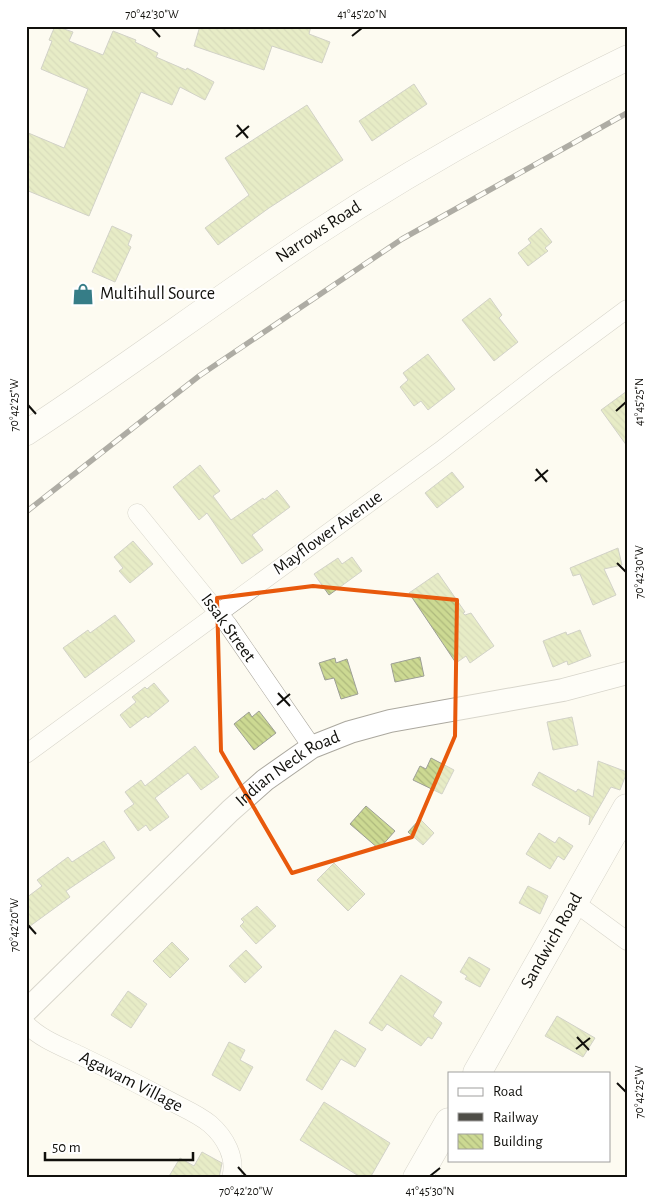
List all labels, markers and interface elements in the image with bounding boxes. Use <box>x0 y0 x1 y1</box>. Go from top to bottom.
text: 70°42'30"W <box>125 8 179 20</box>
text: 41°45'20"N <box>337 8 387 20</box>
street label: Narrows Road <box>273 198 364 266</box>
shop icon: Multihull Source <box>70 281 96 307</box>
place label: Multihull Source <box>100 285 215 303</box>
text: 70°42'25"W <box>8 378 20 431</box>
text: 41°45'25"N <box>633 378 645 426</box>
street label: Mayflower Avenue <box>270 487 386 579</box>
text: 70°42'30"W <box>633 545 645 599</box>
street label: Issak Street <box>197 590 259 666</box>
street label: Indian Neck Road <box>232 728 343 810</box>
street label: Sandwich Road <box>518 890 586 992</box>
text: 70°42'20"W <box>8 898 20 952</box>
street label: Agawam Village <box>77 1048 185 1116</box>
text: 70°42'25"W <box>633 1065 645 1118</box>
legend <box>448 1072 610 1162</box>
text: Road <box>493 1084 523 1099</box>
text: Railway <box>493 1110 539 1125</box>
scale bar <box>45 1129 192 1161</box>
text: Building <box>493 1134 543 1149</box>
text: 50 m <box>52 1140 81 1155</box>
text: 70°42'20"W <box>219 1185 273 1197</box>
text: 41°45'30"N <box>405 1185 455 1197</box>

